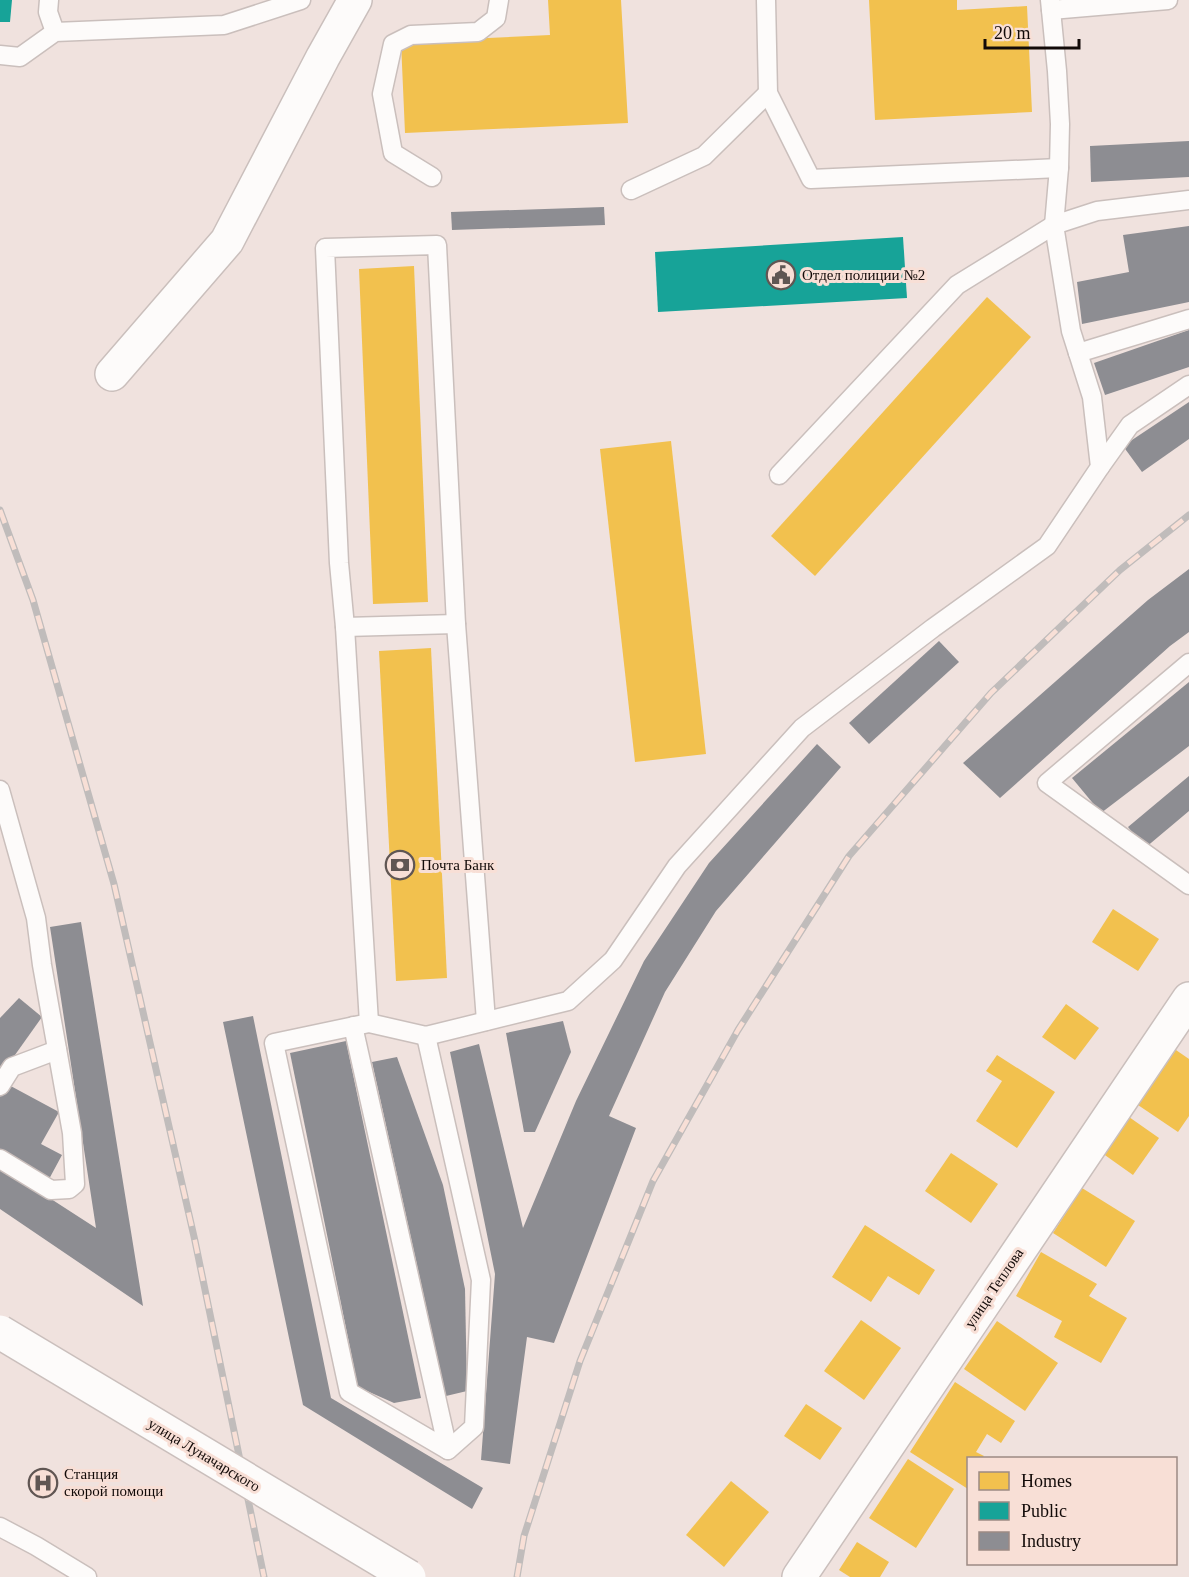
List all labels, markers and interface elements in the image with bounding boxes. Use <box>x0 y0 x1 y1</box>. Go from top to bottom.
scale bar <box>985 12 1080 50</box>
text: 20 m <box>994 23 1031 43</box>
public building icon: Отдел полиции №2 <box>765 259 797 291</box>
place label: Отдел полиции №2 <box>802 267 925 283</box>
bank icon: Почта Банк <box>384 849 416 881</box>
place label: Почта Банк <box>421 857 495 873</box>
street label: улица Теплова <box>961 1245 1027 1331</box>
street label: улица Луначарского <box>145 1415 263 1495</box>
legend <box>967 1457 1177 1565</box>
place label: Станция скорой помощи <box>64 1466 163 1499</box>
hospital icon: Станция скорой помощи <box>27 1467 59 1499</box>
text: Homes <box>1021 1471 1072 1491</box>
text: Public <box>1021 1501 1067 1521</box>
text: Industry <box>1021 1531 1081 1551</box>

